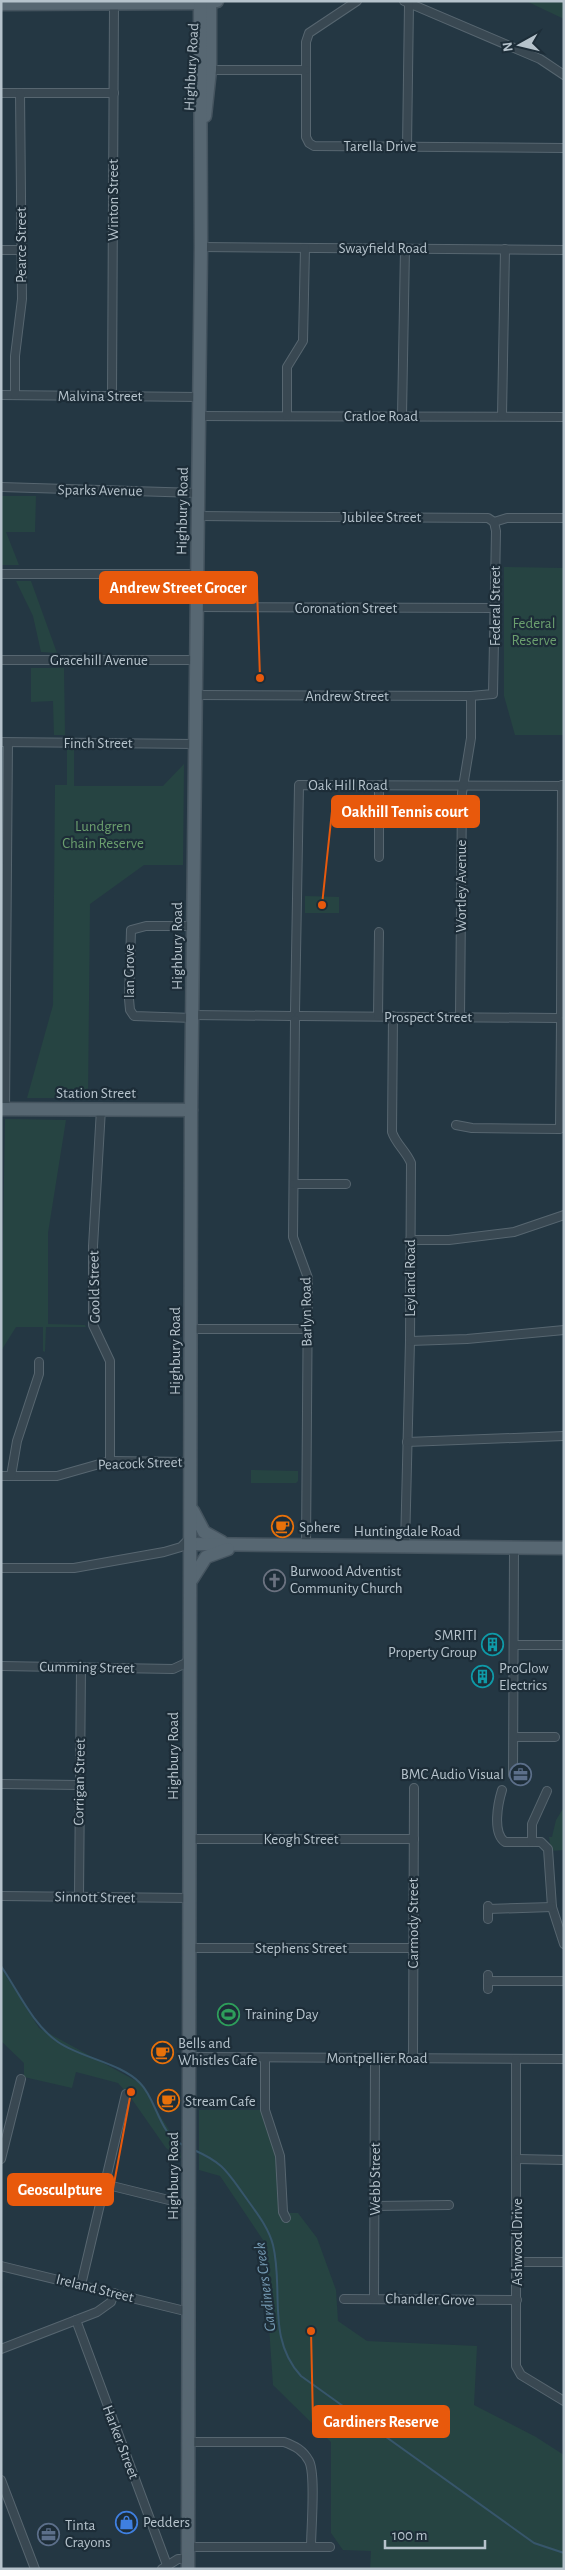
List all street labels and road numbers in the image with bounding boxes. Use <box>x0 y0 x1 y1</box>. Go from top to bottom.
street label: Highbury Road <box>182 22 201 111</box>
street label: Tarella Drive <box>344 139 417 154</box>
street label: Winton Street <box>106 159 121 241</box>
street label: Pearce Street <box>14 207 29 283</box>
street label: Swayfield Road <box>339 241 428 256</box>
street label: Malvina Street <box>58 389 143 404</box>
street label: Cratloe Road <box>344 409 418 424</box>
street label: Highbury Road <box>174 467 191 555</box>
street label: Sparks Avenue <box>57 482 143 499</box>
street label: Jubilee Street <box>343 510 422 525</box>
street label: Federal Street <box>488 565 503 646</box>
street label: Coronation Street <box>295 601 398 616</box>
street label: Gracehill Avenue <box>50 653 148 668</box>
street label: Andrew Street <box>305 689 389 704</box>
street label: Finch Street <box>63 736 133 751</box>
street label: Oak Hill Road <box>308 778 388 793</box>
street label: Wortley Avenue <box>454 840 469 932</box>
street label: Highbury Road <box>170 902 185 990</box>
street label: Ian Grove <box>122 944 137 998</box>
street label: Prospect Street <box>384 1010 472 1025</box>
street label: Station Street <box>56 1086 136 1101</box>
street label: Leyland Road <box>403 1239 418 1317</box>
street label: Goold Street <box>86 1250 103 1323</box>
street label: Barlyn Road <box>298 1277 315 1347</box>
street label: Highbury Road <box>168 1307 183 1395</box>
street label: Peacock Street <box>98 1455 183 1472</box>
street label: Huntingdale Road <box>354 1524 460 1539</box>
street label: Cumming Street <box>39 1659 135 1676</box>
street label: Highbury Road <box>166 1712 181 1800</box>
street label: Corrigan Street <box>71 1738 88 1826</box>
street label: Keogh Street <box>263 1832 339 1847</box>
street label: Carmody Street <box>406 1877 421 1968</box>
street label: Sinnott Street <box>54 1889 136 1906</box>
street label: Stephens Street <box>255 1941 347 1956</box>
street label: Montpellier Road <box>327 2051 428 2066</box>
street label: Highbury Road <box>166 2132 181 2220</box>
street label: Webb Street <box>368 2142 383 2215</box>
street label: Ashwood Drive <box>510 2198 525 2286</box>
street label: Ireland Street <box>55 2272 135 2305</box>
street label: Chandler Grove <box>385 2291 475 2308</box>
street label: Harker Street <box>100 2403 142 2481</box>

